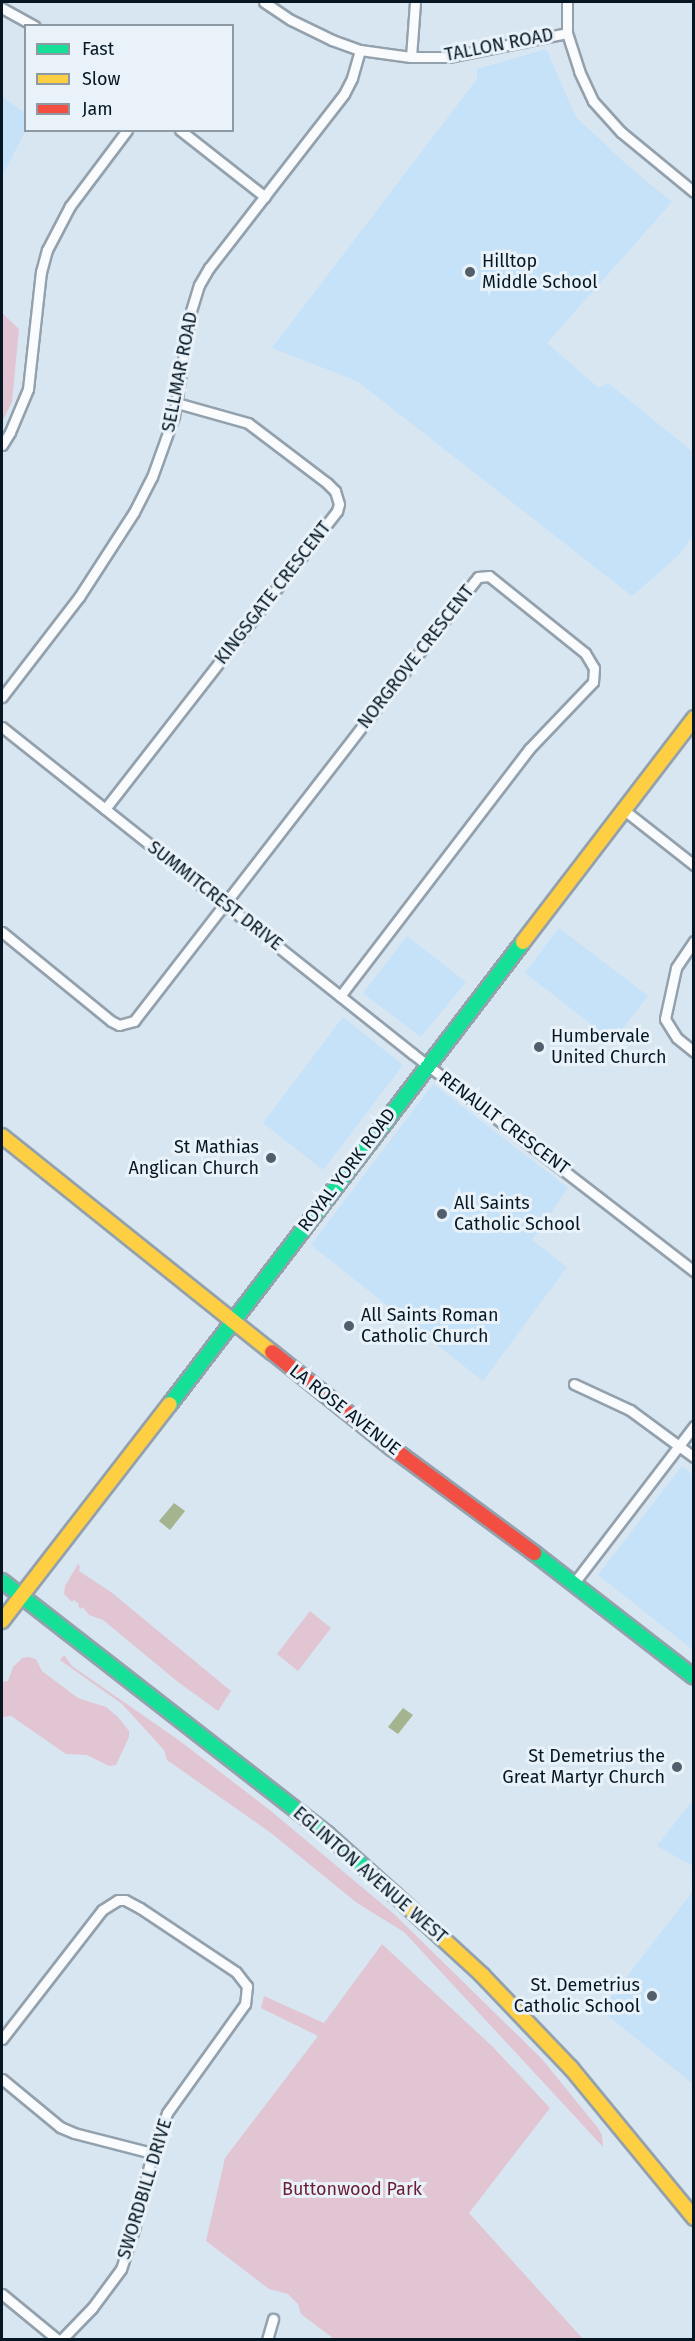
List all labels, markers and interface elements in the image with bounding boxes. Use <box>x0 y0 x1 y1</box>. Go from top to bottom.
legend <box>24 24 234 132</box>
street label: TALLON ROAD <box>443 24 555 66</box>
text: Fast <box>82 38 114 60</box>
text: Slow <box>82 68 120 90</box>
text: Jam <box>82 98 113 120</box>
place label: Hilltop Middle School <box>482 251 598 294</box>
marker: Hilltop Middle School <box>463 265 477 279</box>
street label: SELLMAR ROAD <box>158 310 202 434</box>
street label: KINGSGATE CRESCENT <box>210 517 336 669</box>
street label: NORGROVE CRESCENT <box>353 581 479 733</box>
street label: SUMMITCREST DRIVE <box>143 837 287 955</box>
place label: Humbervale United Church <box>551 1026 667 1068</box>
marker: Humbervale United Church <box>532 1040 546 1054</box>
street label: RENAULT CRESCENT <box>434 1067 574 1179</box>
street label: ROYAL YORK ROAD <box>294 1104 400 1236</box>
place label: St Mathias Anglican Church <box>128 1137 259 1180</box>
marker: St Mathias Anglican Church <box>264 1151 278 1165</box>
place label: All Saints Catholic School <box>454 1193 580 1236</box>
marker: All Saints Catholic School <box>435 1207 449 1221</box>
place label: All Saints Roman Catholic Church <box>361 1305 498 1348</box>
marker: All Saints Roman Catholic Church <box>342 1319 356 1333</box>
street label: LA ROSE AVENUE <box>285 1360 405 1460</box>
place label: St Demetrius the Great Martyr Church <box>502 1746 665 1788</box>
marker: St Demetrius the Great Martyr Church <box>670 1760 684 1774</box>
street label: EGLINTON AVENUE WEST <box>289 1802 451 1948</box>
place label: St. Demetrius Catholic School <box>514 1975 640 2018</box>
marker: St. Demetrius Catholic School <box>645 1989 659 2003</box>
street label: SWORDBILL DRIVE <box>113 2116 177 2262</box>
park label: Buttonwood Park <box>282 2178 422 2200</box>

